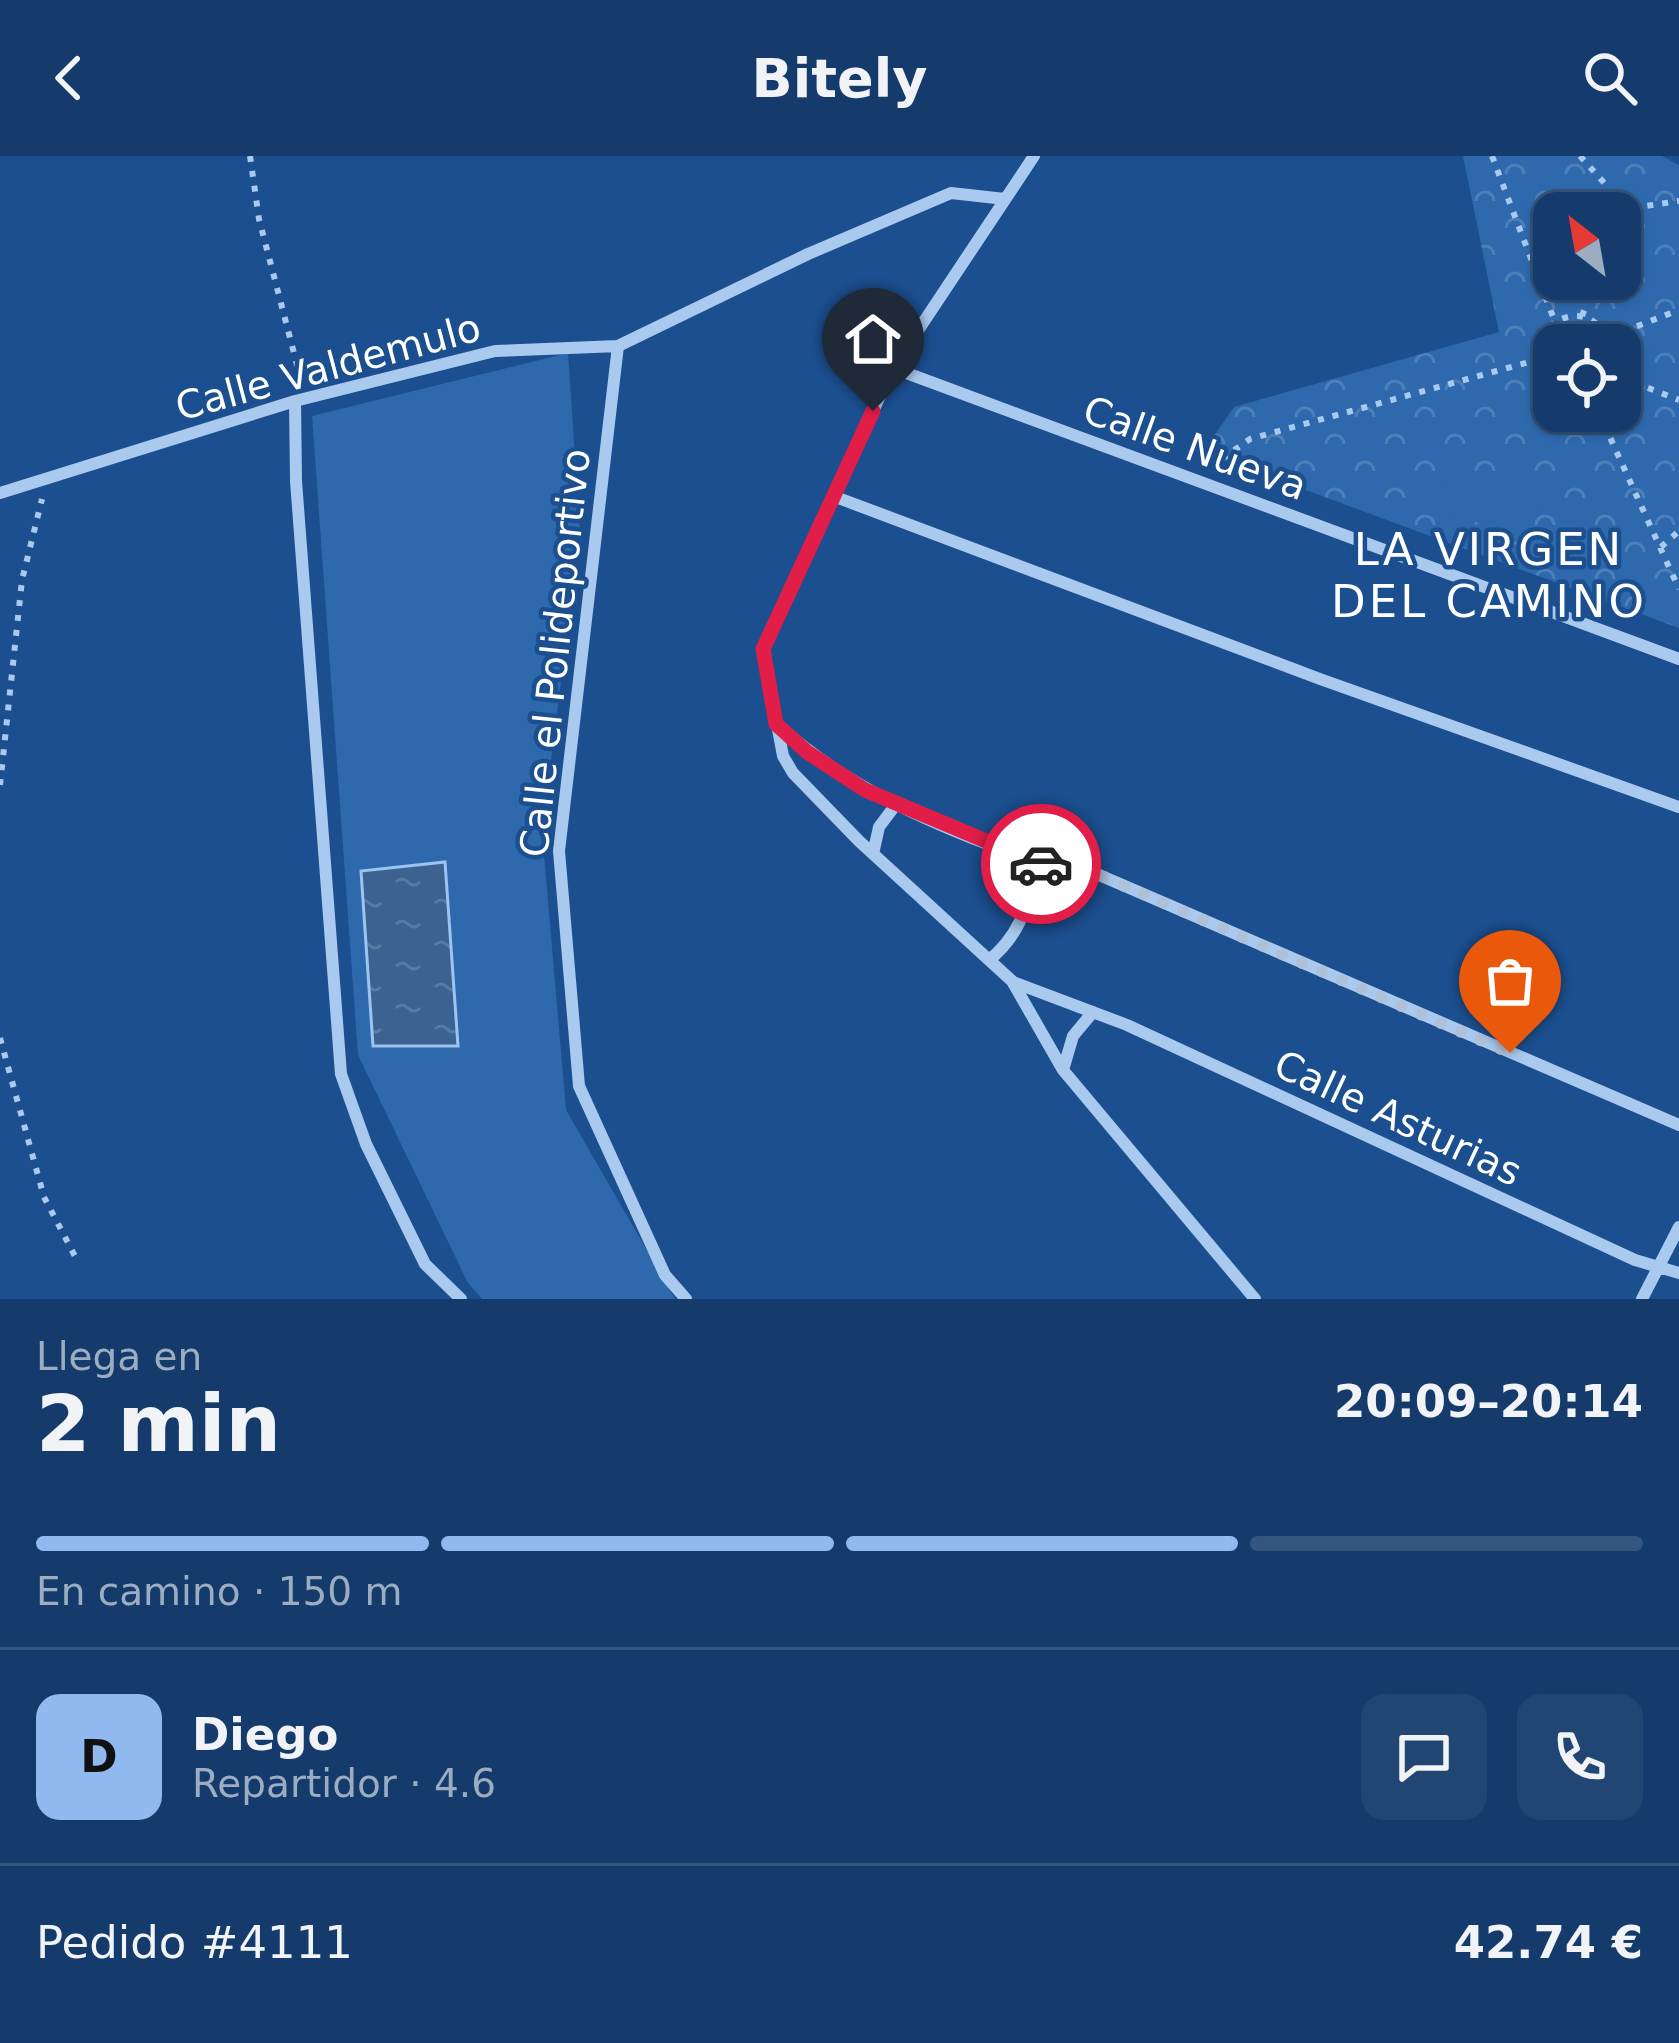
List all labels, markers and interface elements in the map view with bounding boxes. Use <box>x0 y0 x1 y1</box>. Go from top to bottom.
icon: back <box>36 45 102 111</box>
icon: search <box>1577 45 1643 111</box>
text: Bitely <box>752 47 927 110</box>
north arrow <box>1533 192 1641 300</box>
map controls <box>1533 192 1641 432</box>
pin <box>822 288 924 411</box>
street label: Calle Valdemulo <box>171 305 485 429</box>
icon: home <box>840 306 906 372</box>
button: locate <box>1533 324 1641 432</box>
street label: Calle Nueva <box>1077 387 1313 509</box>
street label: Calle el Polideportivo <box>511 446 599 860</box>
district label: LA VIRGEN DEL CAMINO <box>1331 523 1647 628</box>
courier <box>981 804 1101 924</box>
icon: car <box>1008 831 1074 897</box>
pin <box>1459 930 1561 1053</box>
icon: bag <box>1477 948 1543 1014</box>
street label: Calle Asturias <box>1267 1041 1529 1195</box>
text: Llega en <box>36 1334 202 1379</box>
text: 20:09–20:14 <box>1334 1375 1643 1428</box>
text: 2 min <box>36 1379 281 1469</box>
text: En camino · 150 m <box>36 1569 403 1614</box>
button: chat <box>1361 1694 1487 1820</box>
button: phone <box>1517 1694 1643 1820</box>
text: Diego <box>192 1708 338 1761</box>
text: D <box>80 1730 118 1783</box>
text: Repartidor · 4.6 <box>192 1761 496 1806</box>
text: Pedido #4111 <box>36 1916 353 1969</box>
text: 42.74 € <box>1454 1916 1643 1969</box>

